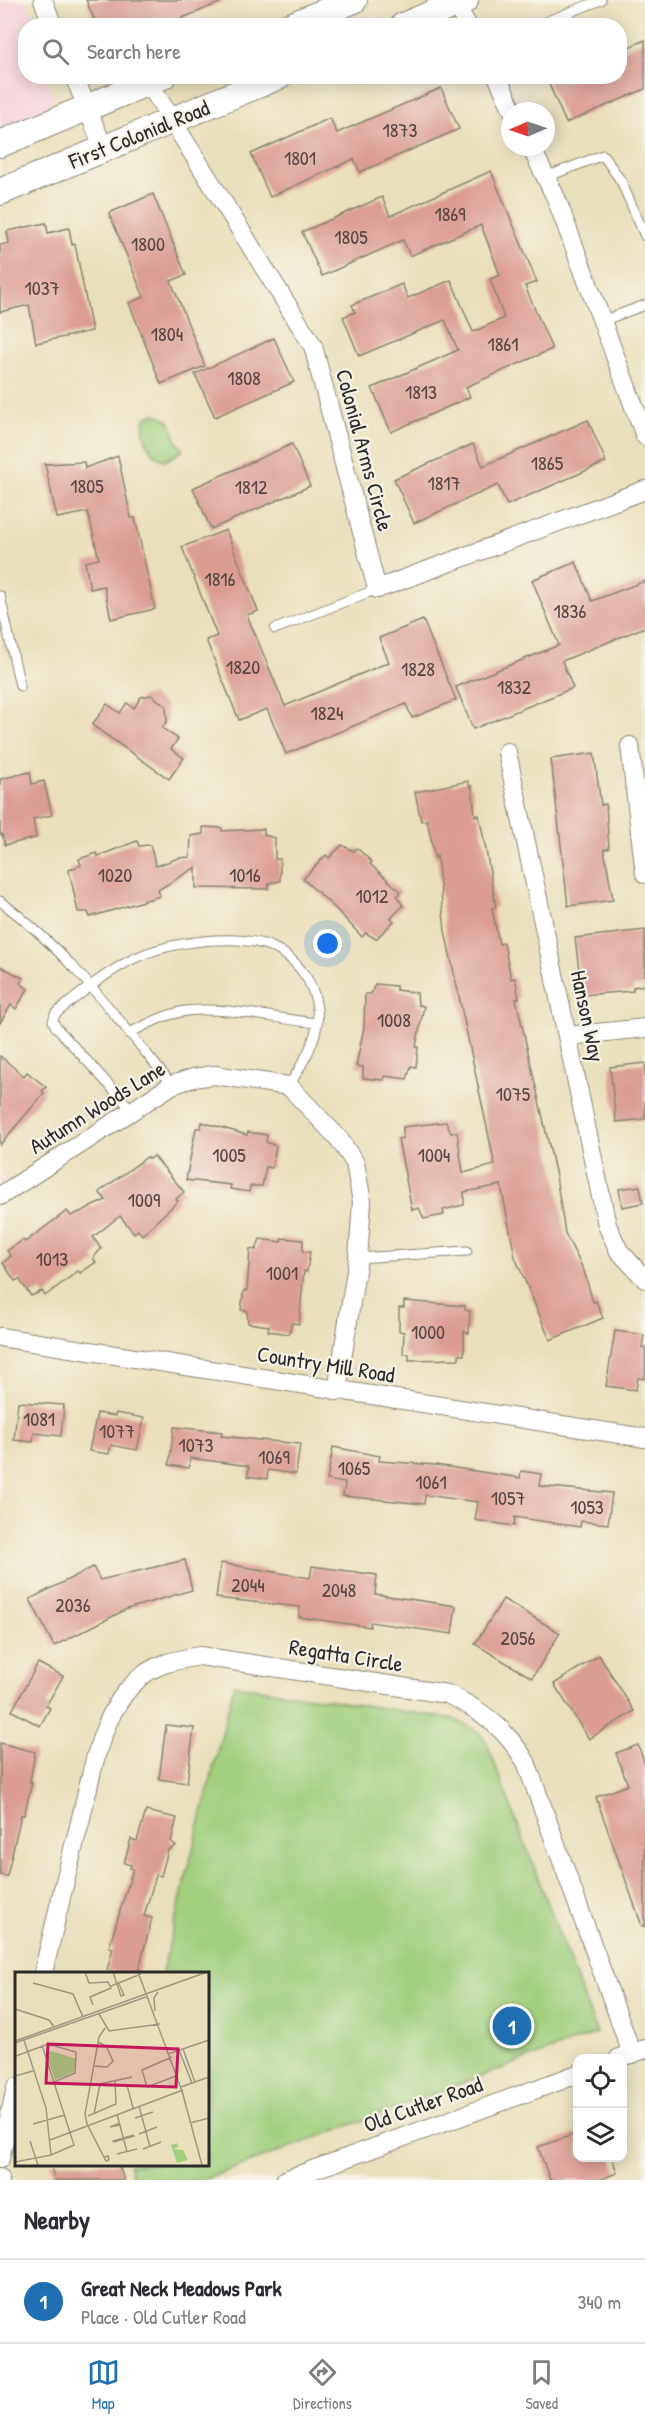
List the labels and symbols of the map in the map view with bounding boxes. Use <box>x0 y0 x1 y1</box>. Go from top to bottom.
street label: First Colonial Road <box>63 92 214 176</box>
north arrow <box>501 102 555 156</box>
house number: 1873 <box>383 116 417 143</box>
house number: 1801 <box>284 144 316 171</box>
house number: 1869 <box>434 200 466 227</box>
house number: 1805 <box>334 223 368 250</box>
house number: 1800 <box>131 230 165 257</box>
house number: 1037 <box>24 274 60 301</box>
house number: 1804 <box>151 320 183 347</box>
house number: 1861 <box>487 330 519 357</box>
house number: 1808 <box>227 364 261 391</box>
street label: Colonial Arms Circle <box>329 366 401 534</box>
house number: 1813 <box>405 378 437 405</box>
house number: 1865 <box>531 449 564 476</box>
house number: 1817 <box>427 469 461 496</box>
house number: 1805 <box>70 472 104 499</box>
house number: 1812 <box>235 473 268 500</box>
house number: 1816 <box>204 565 236 592</box>
house number: 1836 <box>554 597 586 624</box>
house number: 1820 <box>226 653 260 680</box>
house number: 1828 <box>401 655 435 682</box>
house number: 1832 <box>497 673 532 700</box>
house number: 1824 <box>311 699 343 726</box>
house number: 1020 <box>98 861 132 888</box>
house number: 1016 <box>229 861 261 888</box>
house number: 1012 <box>356 882 389 909</box>
your location <box>313 929 342 958</box>
street label: Hanson Way <box>564 968 612 1064</box>
house number: 1008 <box>377 1006 411 1033</box>
street label: Autumn Woods Lane <box>23 1053 171 1161</box>
house number: 1075 <box>496 1080 531 1107</box>
house number: 1005 <box>212 1141 246 1168</box>
house number: 1004 <box>418 1141 450 1168</box>
house number: 1009 <box>128 1186 160 1213</box>
house number: 1013 <box>36 1245 68 1272</box>
house number: 1001 <box>266 1259 298 1286</box>
house number: 1000 <box>411 1318 445 1345</box>
street label: Country Mill Road <box>255 1338 397 1390</box>
house number: 1081 <box>23 1405 55 1432</box>
house number: 1077 <box>99 1417 135 1444</box>
house number: 1073 <box>178 1431 214 1458</box>
house number: 1069 <box>258 1443 290 1470</box>
house number: 1065 <box>338 1454 371 1481</box>
house number: 1061 <box>415 1468 447 1495</box>
house number: 1057 <box>491 1484 525 1511</box>
house number: 1053 <box>570 1493 604 1520</box>
house number: 2044 <box>231 1571 265 1598</box>
house number: 2048 <box>322 1576 356 1603</box>
house number: 2036 <box>55 1591 91 1618</box>
house number: 2056 <box>501 1624 535 1651</box>
street label: Regatta Circle <box>287 1631 405 1679</box>
inset map <box>15 1972 208 2165</box>
pin: 1 <box>492 2004 532 2048</box>
street label: Old Cutler Road <box>359 2068 487 2139</box>

